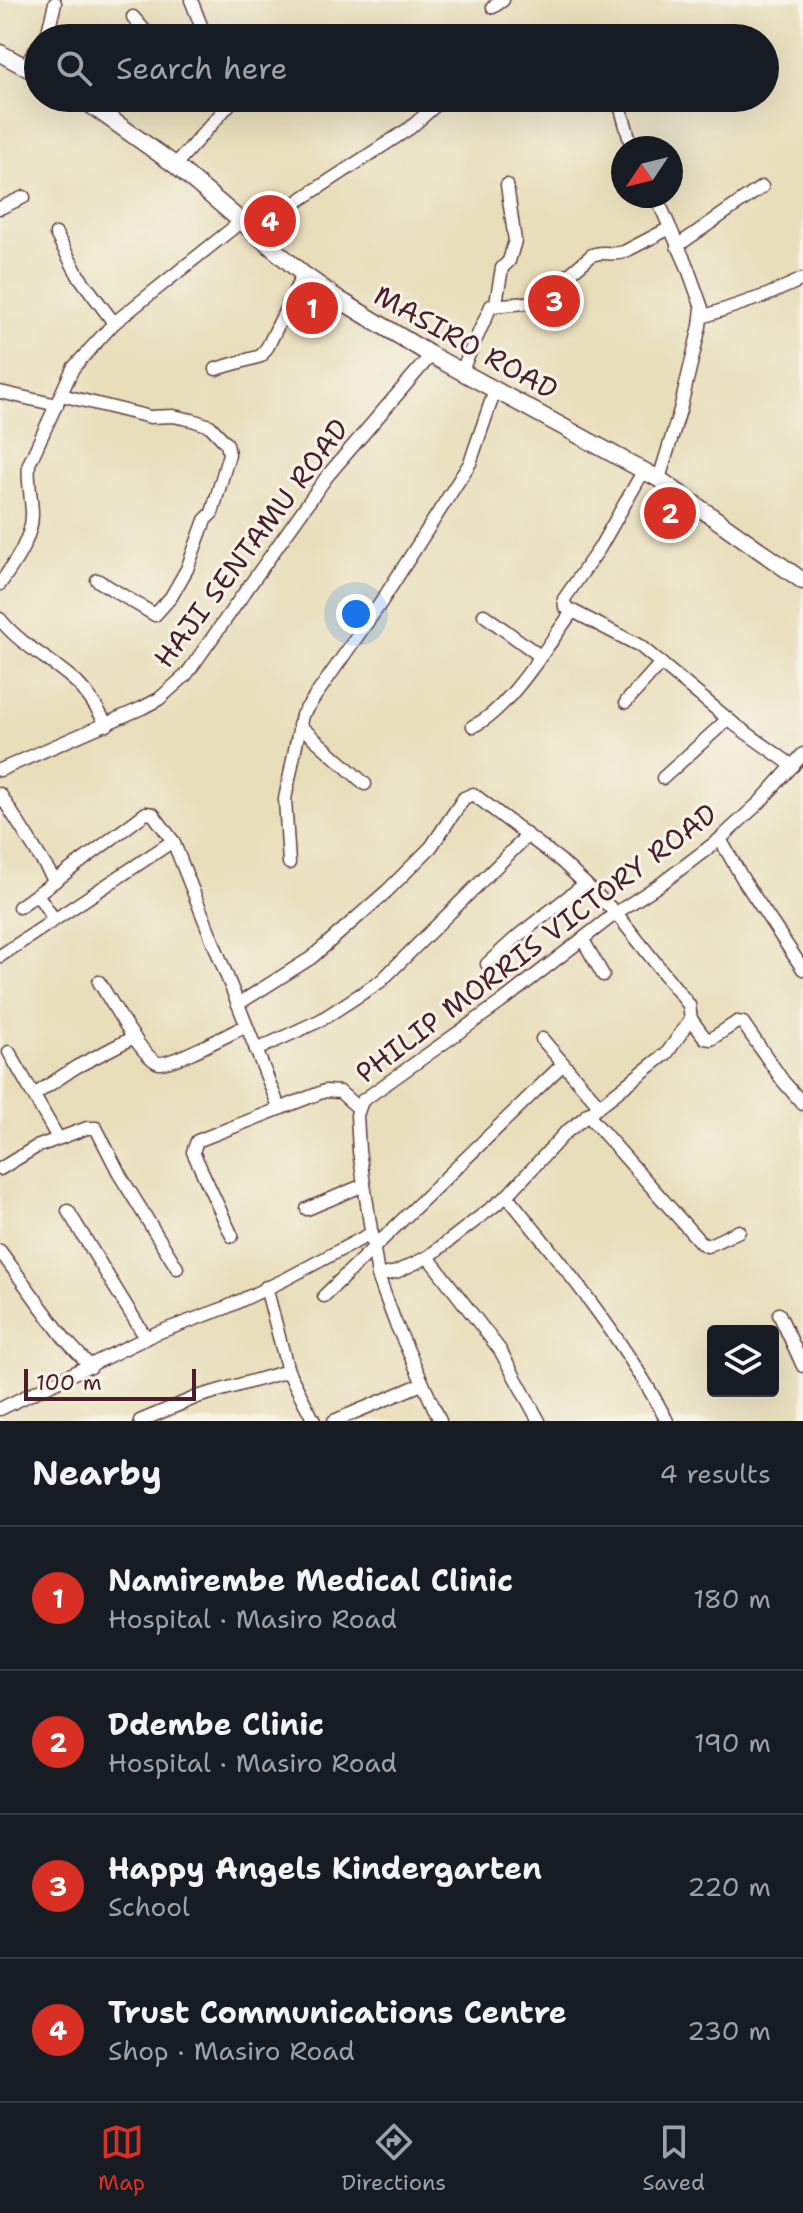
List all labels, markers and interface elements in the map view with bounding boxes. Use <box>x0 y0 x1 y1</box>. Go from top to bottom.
search box <box>24 24 779 112</box>
icon: search <box>52 46 96 90</box>
text: Search here <box>116 48 287 89</box>
north arrow <box>611 136 683 208</box>
pin: 4 <box>244 191 296 251</box>
pin: 3 <box>528 271 580 331</box>
street label: MASIRO ROAD <box>367 276 565 408</box>
pin: 1 <box>286 278 338 338</box>
street label: HAJI SENTAMU ROAD <box>145 411 357 675</box>
pin: 2 <box>644 483 696 543</box>
your location <box>336 594 376 634</box>
street label: PHILIP MORRIS VICTORY ROAD <box>348 795 724 1091</box>
map controls <box>707 1325 779 1397</box>
button: layers <box>707 1325 779 1397</box>
scale bar <box>24 1365 196 1401</box>
text: 100 m <box>36 1368 102 1397</box>
text: Nearby <box>32 1450 162 1496</box>
text: 4 results <box>659 1456 771 1491</box>
text: Namirembe Medical Clinic <box>108 1560 513 1601</box>
text: 1 <box>52 1581 64 1616</box>
text: 180 m <box>693 1581 771 1616</box>
text: Hospital · Masiro Road <box>108 1601 397 1636</box>
text: Ddembe Clinic <box>108 1704 324 1745</box>
text: 2 <box>49 1725 67 1760</box>
text: 190 m <box>694 1725 771 1760</box>
text: Hospital · Masiro Road <box>108 1745 397 1780</box>
text: Happy Angels Kindergarten <box>108 1848 542 1889</box>
text: 3 <box>49 1869 67 1904</box>
text: 220 m <box>687 1869 771 1904</box>
text: School <box>108 1889 190 1924</box>
text: Trust Communications Centre <box>108 1992 567 2033</box>
text: 4 <box>49 2013 67 2048</box>
text: 230 m <box>687 2013 771 2048</box>
text: Shop · Masiro Road <box>108 2033 355 2068</box>
tab: Map <box>98 2120 145 2197</box>
tab: Directions <box>341 2120 446 2197</box>
tab: Saved <box>642 2120 705 2197</box>

